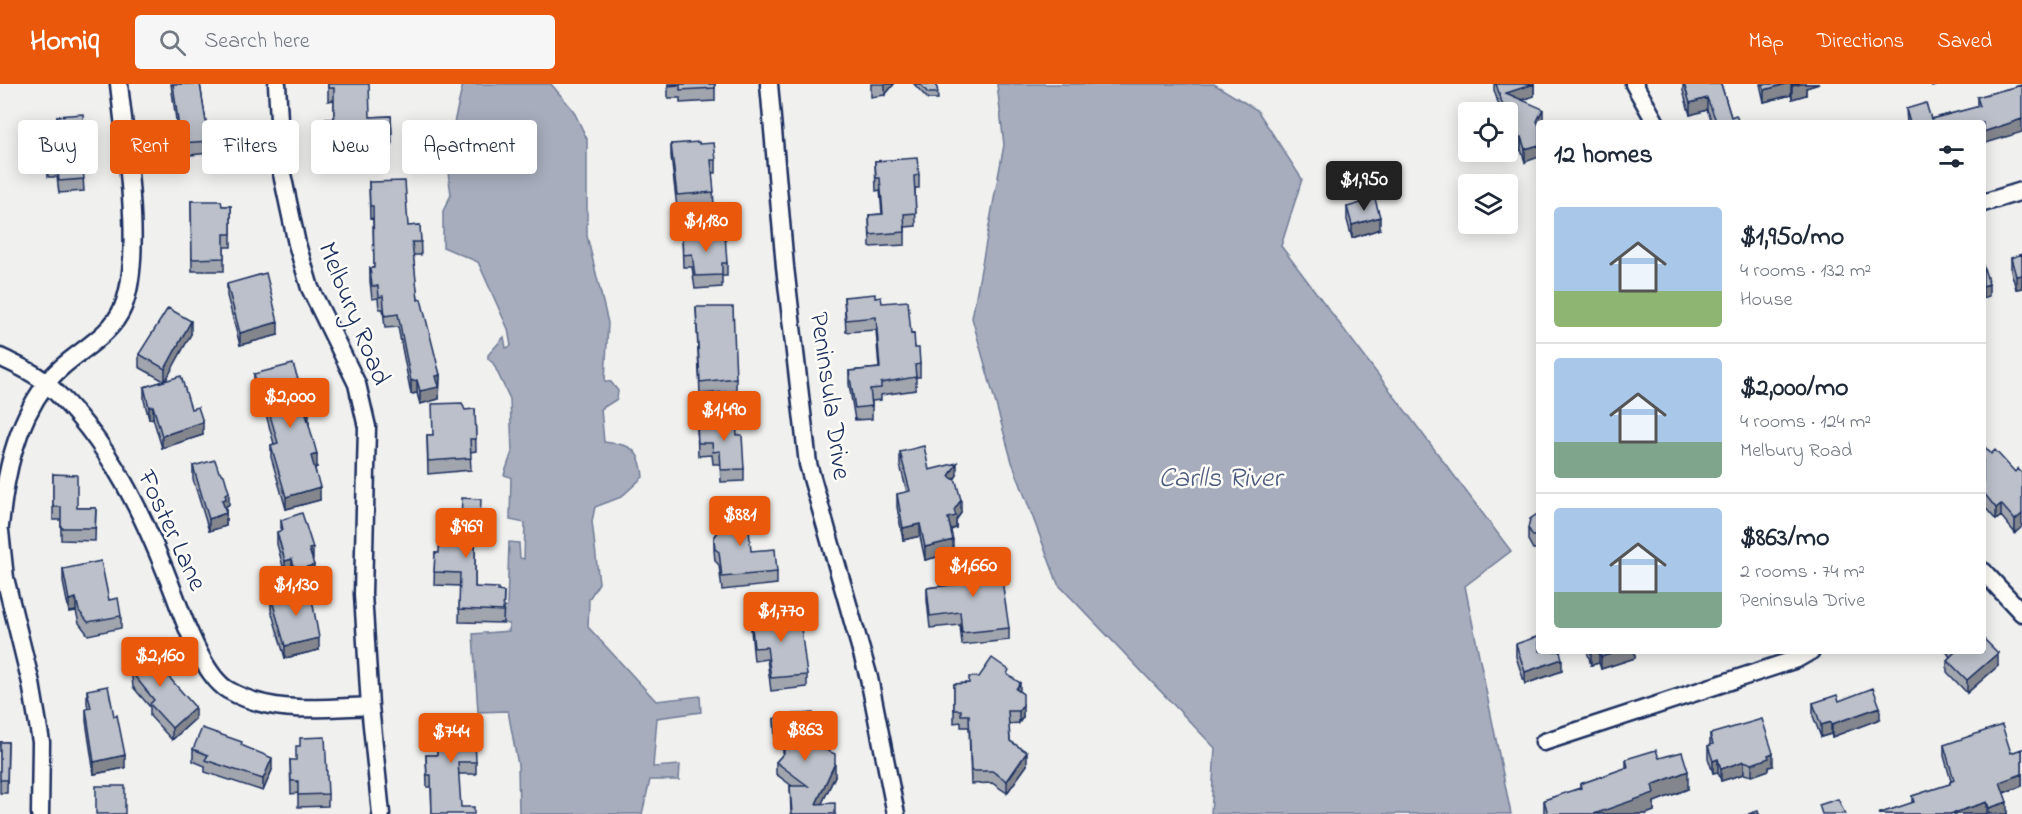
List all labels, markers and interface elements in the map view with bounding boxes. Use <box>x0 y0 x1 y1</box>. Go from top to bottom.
search box <box>135 15 555 69</box>
text: Homiq <box>30 22 99 63</box>
icon: search <box>156 26 189 59</box>
text: Search here <box>204 26 310 58</box>
text: Map <box>1748 27 1784 57</box>
text: Directions <box>1817 27 1904 57</box>
text: Saved <box>1937 27 1992 57</box>
map controls <box>1458 102 1518 234</box>
button: locate <box>1458 102 1518 162</box>
chip: Buy <box>18 120 98 174</box>
chip: Rent <box>110 120 190 174</box>
chip: Filters <box>202 120 299 174</box>
chip: New <box>311 120 390 174</box>
chip: Apartment <box>402 120 537 174</box>
text: 12 homes <box>1554 137 1653 175</box>
icon: filters <box>1935 140 1968 173</box>
pin: $1,950 <box>1315 161 1413 212</box>
text: $1,950 <box>1340 166 1388 195</box>
button: layers <box>1458 174 1518 234</box>
pin: $1,180 <box>657 202 755 253</box>
text: $1,180 <box>684 207 728 236</box>
text: $1,950/mo <box>1740 219 1844 257</box>
icon: home <box>1602 231 1674 303</box>
street label: Melbury Road <box>307 236 399 392</box>
text: 4 rooms · 132 m² <box>1740 257 1871 286</box>
text: House <box>1740 286 1793 315</box>
street label: Peninsula Drive <box>798 310 860 483</box>
text: $2,000/mo <box>1740 370 1849 408</box>
pin: $2,000 <box>241 378 339 429</box>
icon: home <box>1602 382 1674 454</box>
text: $2,000 <box>264 383 316 412</box>
pin: $1,490 <box>675 391 773 442</box>
text: $1,490 <box>702 396 746 425</box>
text: 4 rooms · 124 m² <box>1740 408 1871 437</box>
text: Melbury Road <box>1740 437 1852 466</box>
water label: Carlls River <box>1158 459 1285 500</box>
street label: Foster Lane <box>126 463 216 599</box>
pin: $881 <box>704 496 776 547</box>
text: $881 <box>723 501 757 530</box>
pin: $969 <box>430 508 502 559</box>
text: $969 <box>450 513 482 542</box>
text: $863/mo <box>1740 520 1829 558</box>
icon: home <box>1602 532 1674 604</box>
pin: $1,660 <box>924 547 1022 598</box>
text: $1,660 <box>949 552 997 581</box>
text: 2 rooms · 74 m² <box>1740 558 1865 587</box>
pin: $1,130 <box>247 566 345 617</box>
text: $1,130 <box>273 571 319 600</box>
text: Peninsula Drive <box>1740 587 1865 616</box>
pin: $1,770 <box>732 592 830 643</box>
text: $1,770 <box>757 597 805 626</box>
pin: $2,160 <box>111 637 209 688</box>
text: $2,160 <box>135 642 185 671</box>
pin: $863 <box>769 711 841 762</box>
pin: $744 <box>415 713 487 764</box>
text: $863 <box>787 716 823 745</box>
text: $744 <box>433 718 469 747</box>

